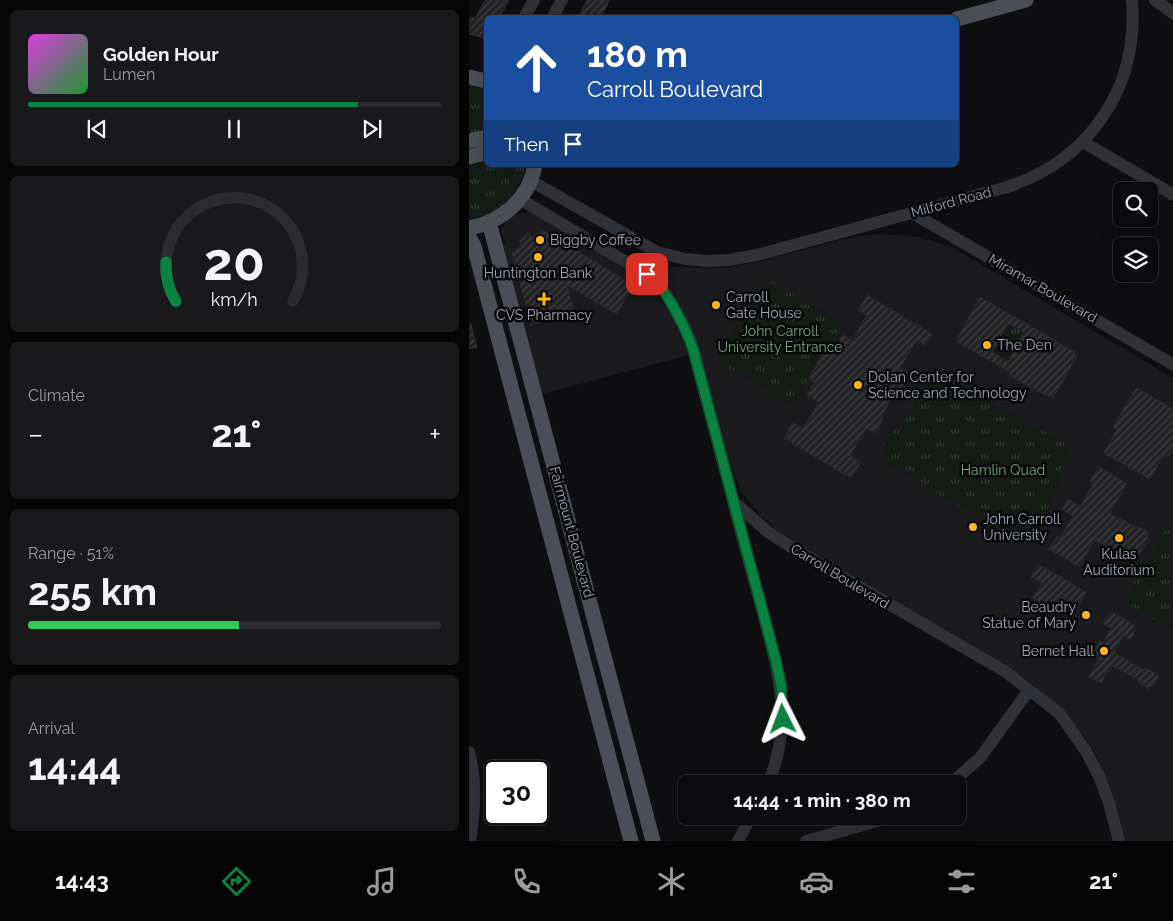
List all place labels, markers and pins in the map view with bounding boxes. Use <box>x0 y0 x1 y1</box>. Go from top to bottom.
place label: Biggby Coffee <box>550 232 641 248</box>
marker: Biggby Coffee <box>534 234 546 246</box>
marker: Huntington Bank <box>532 251 544 263</box>
pin <box>626 253 668 295</box>
place label: Huntington Bank <box>484 265 593 281</box>
place label: Carroll Gate House <box>726 289 802 321</box>
marker: CVS Pharmacy <box>538 293 550 305</box>
marker: Carroll Gate House <box>710 299 722 311</box>
place label: CVS Pharmacy <box>496 307 592 323</box>
place label: The Den <box>997 337 1052 353</box>
marker: The Den <box>981 339 993 351</box>
place label: Dolan Center for Science and Technology <box>868 369 1027 401</box>
marker: Dolan Center for Science and Technology <box>852 379 864 391</box>
place label: John Carroll University <box>983 511 1061 543</box>
marker: John Carroll University <box>967 521 979 533</box>
marker: Kulas Auditorium <box>1113 532 1125 544</box>
place label: Kulas Auditorium <box>1083 546 1155 578</box>
place label: Beaudry Statue of Mary <box>982 599 1076 631</box>
marker: Beaudry Statue of Mary <box>1080 609 1092 621</box>
place label: Bernet Hall <box>1021 643 1094 659</box>
marker: Bernet Hall <box>1098 645 1110 657</box>

